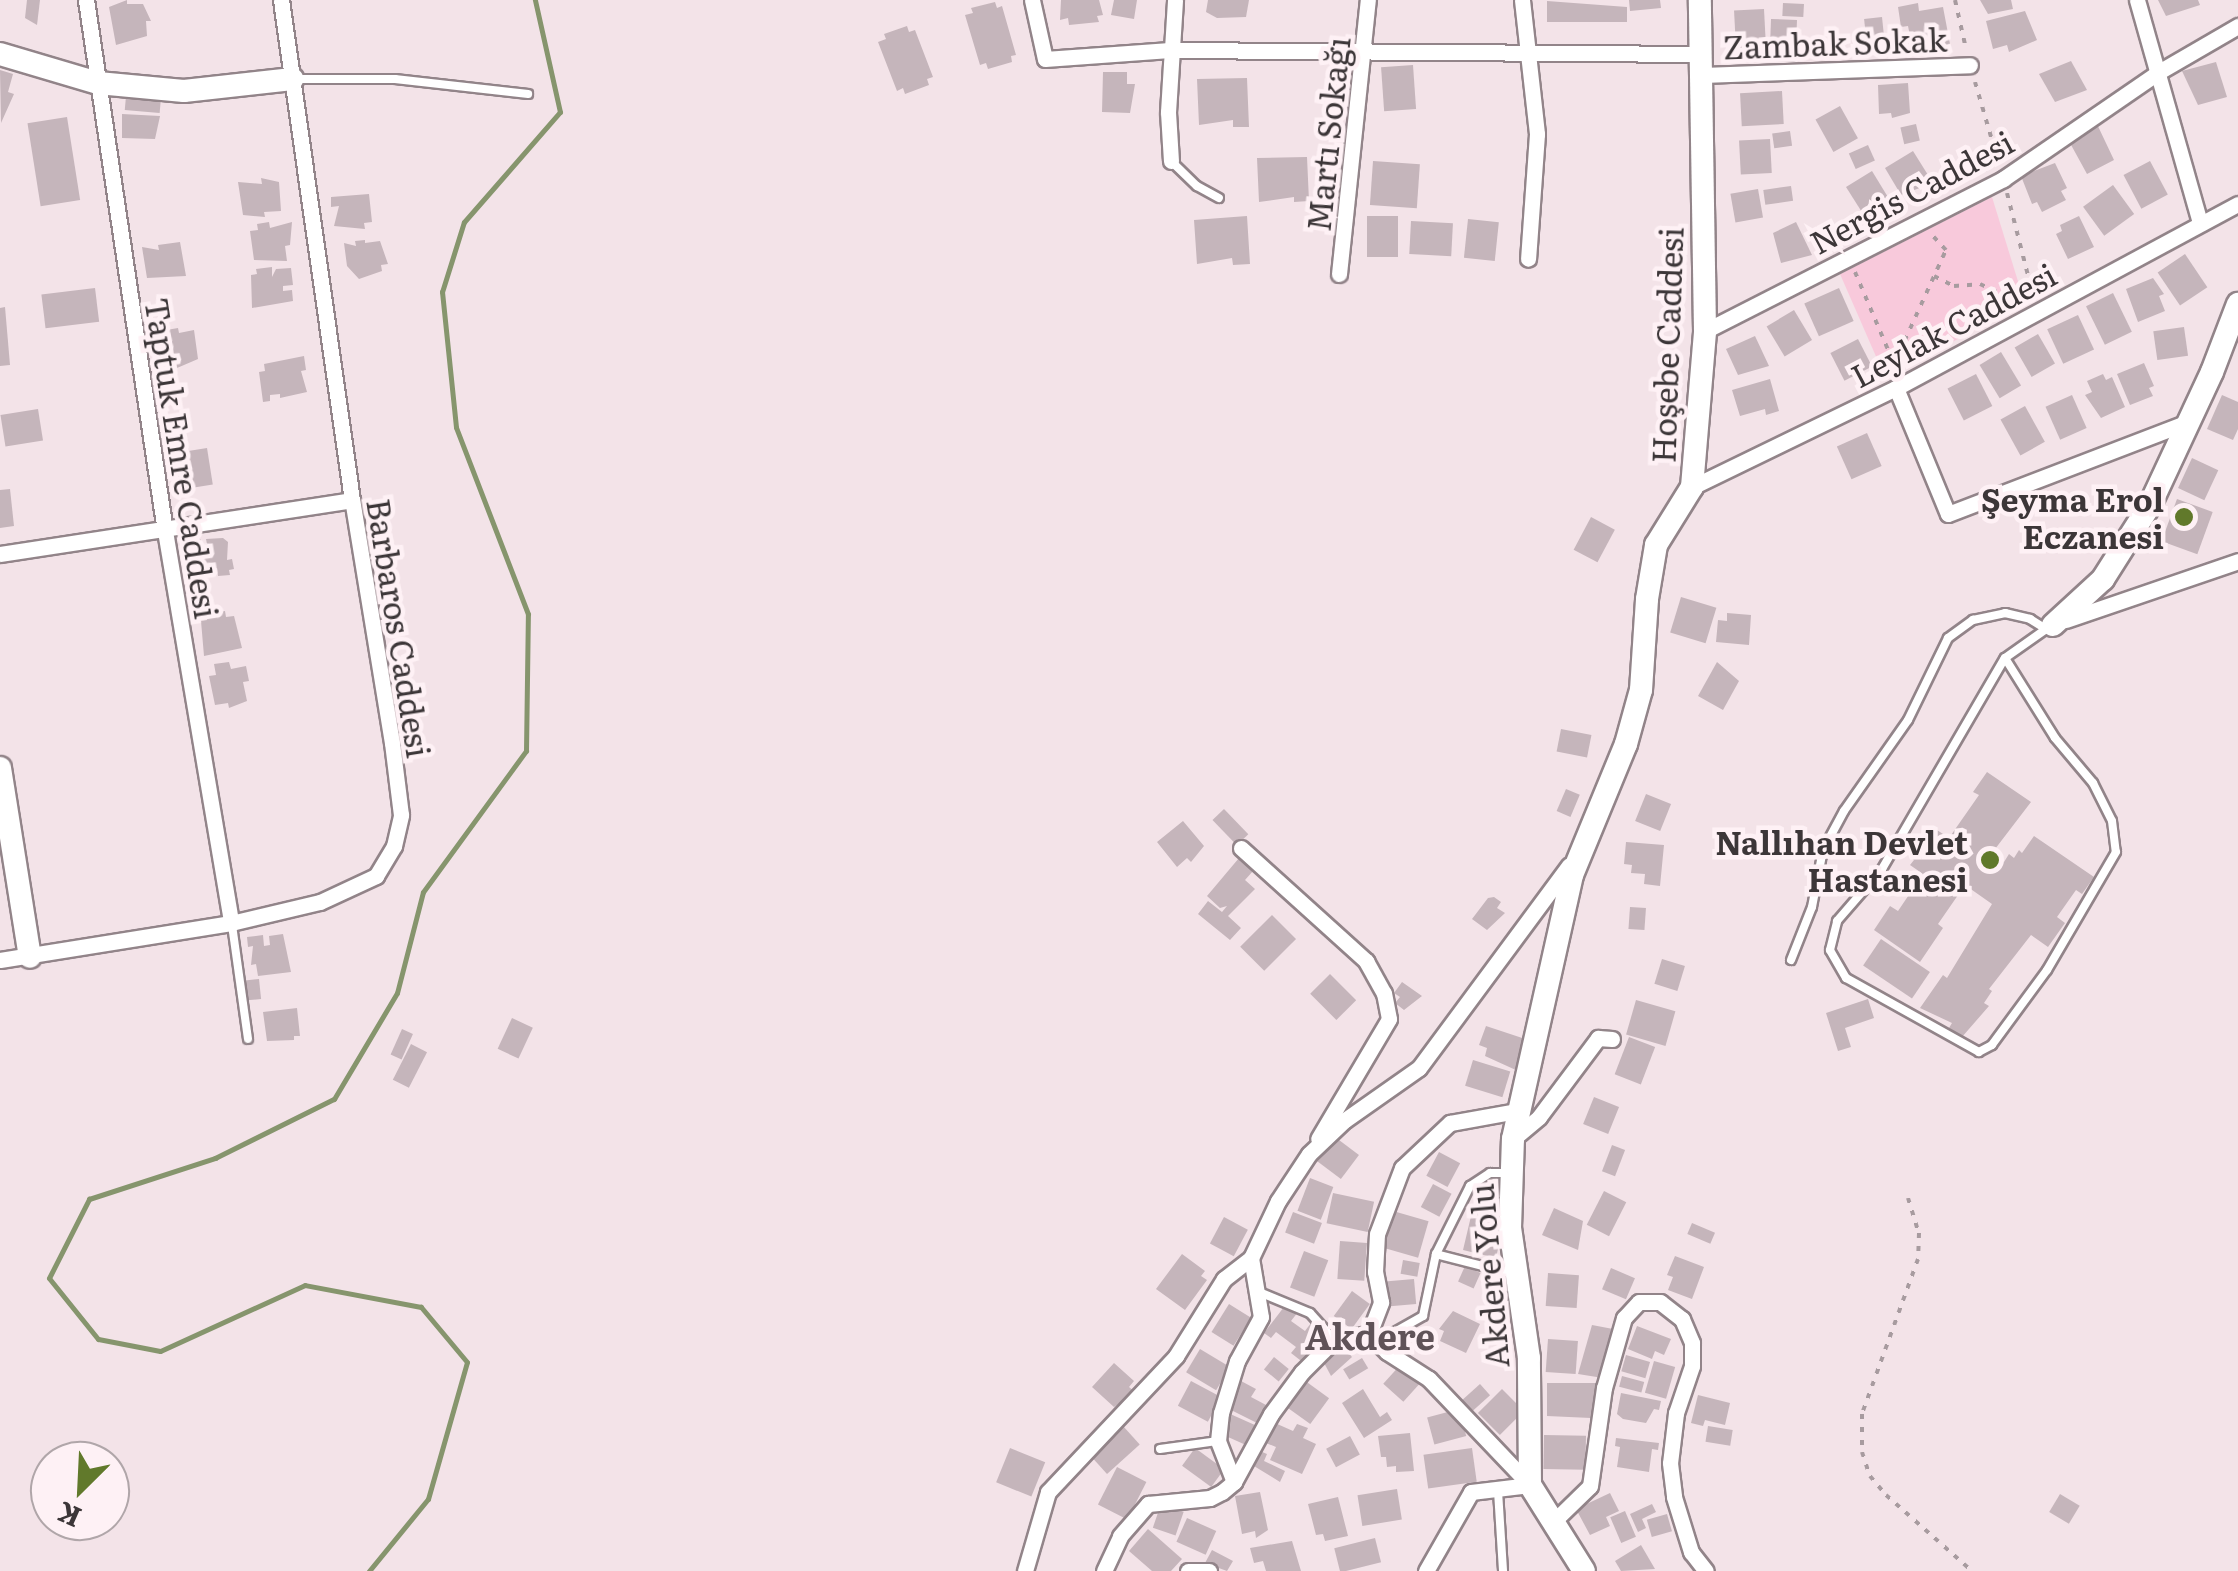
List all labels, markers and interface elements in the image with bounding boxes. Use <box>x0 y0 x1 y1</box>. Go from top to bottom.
street label: Zambak Sokak <box>1722 19 1948 65</box>
street label: Martı Sokağı <box>1298 35 1356 233</box>
street label: Nergis Caddesi <box>1803 121 2019 261</box>
street label: Hoşebe Caddesi <box>1643 226 1689 464</box>
street label: Leylak Caddesi <box>1844 254 2062 394</box>
street label: Taptuk Emre Caddesi <box>139 295 227 621</box>
place label: Şeyma Erol Eczanesi <box>1981 480 2164 555</box>
street label: Barbaros Caddesi <box>361 496 439 760</box>
marker: Şeyma Erol Eczanesi <box>2173 506 2195 528</box>
place label: Nallıhan Devlet Hastanesi <box>1715 823 1968 898</box>
marker: Nallıhan Devlet Hastanesi <box>1977 847 2003 873</box>
street label: Akdere Yolu <box>1461 1182 1515 1370</box>
district label: Akdere <box>1305 1314 1435 1356</box>
north arrow <box>30 1441 130 1541</box>
text: K <box>50 1493 87 1540</box>

